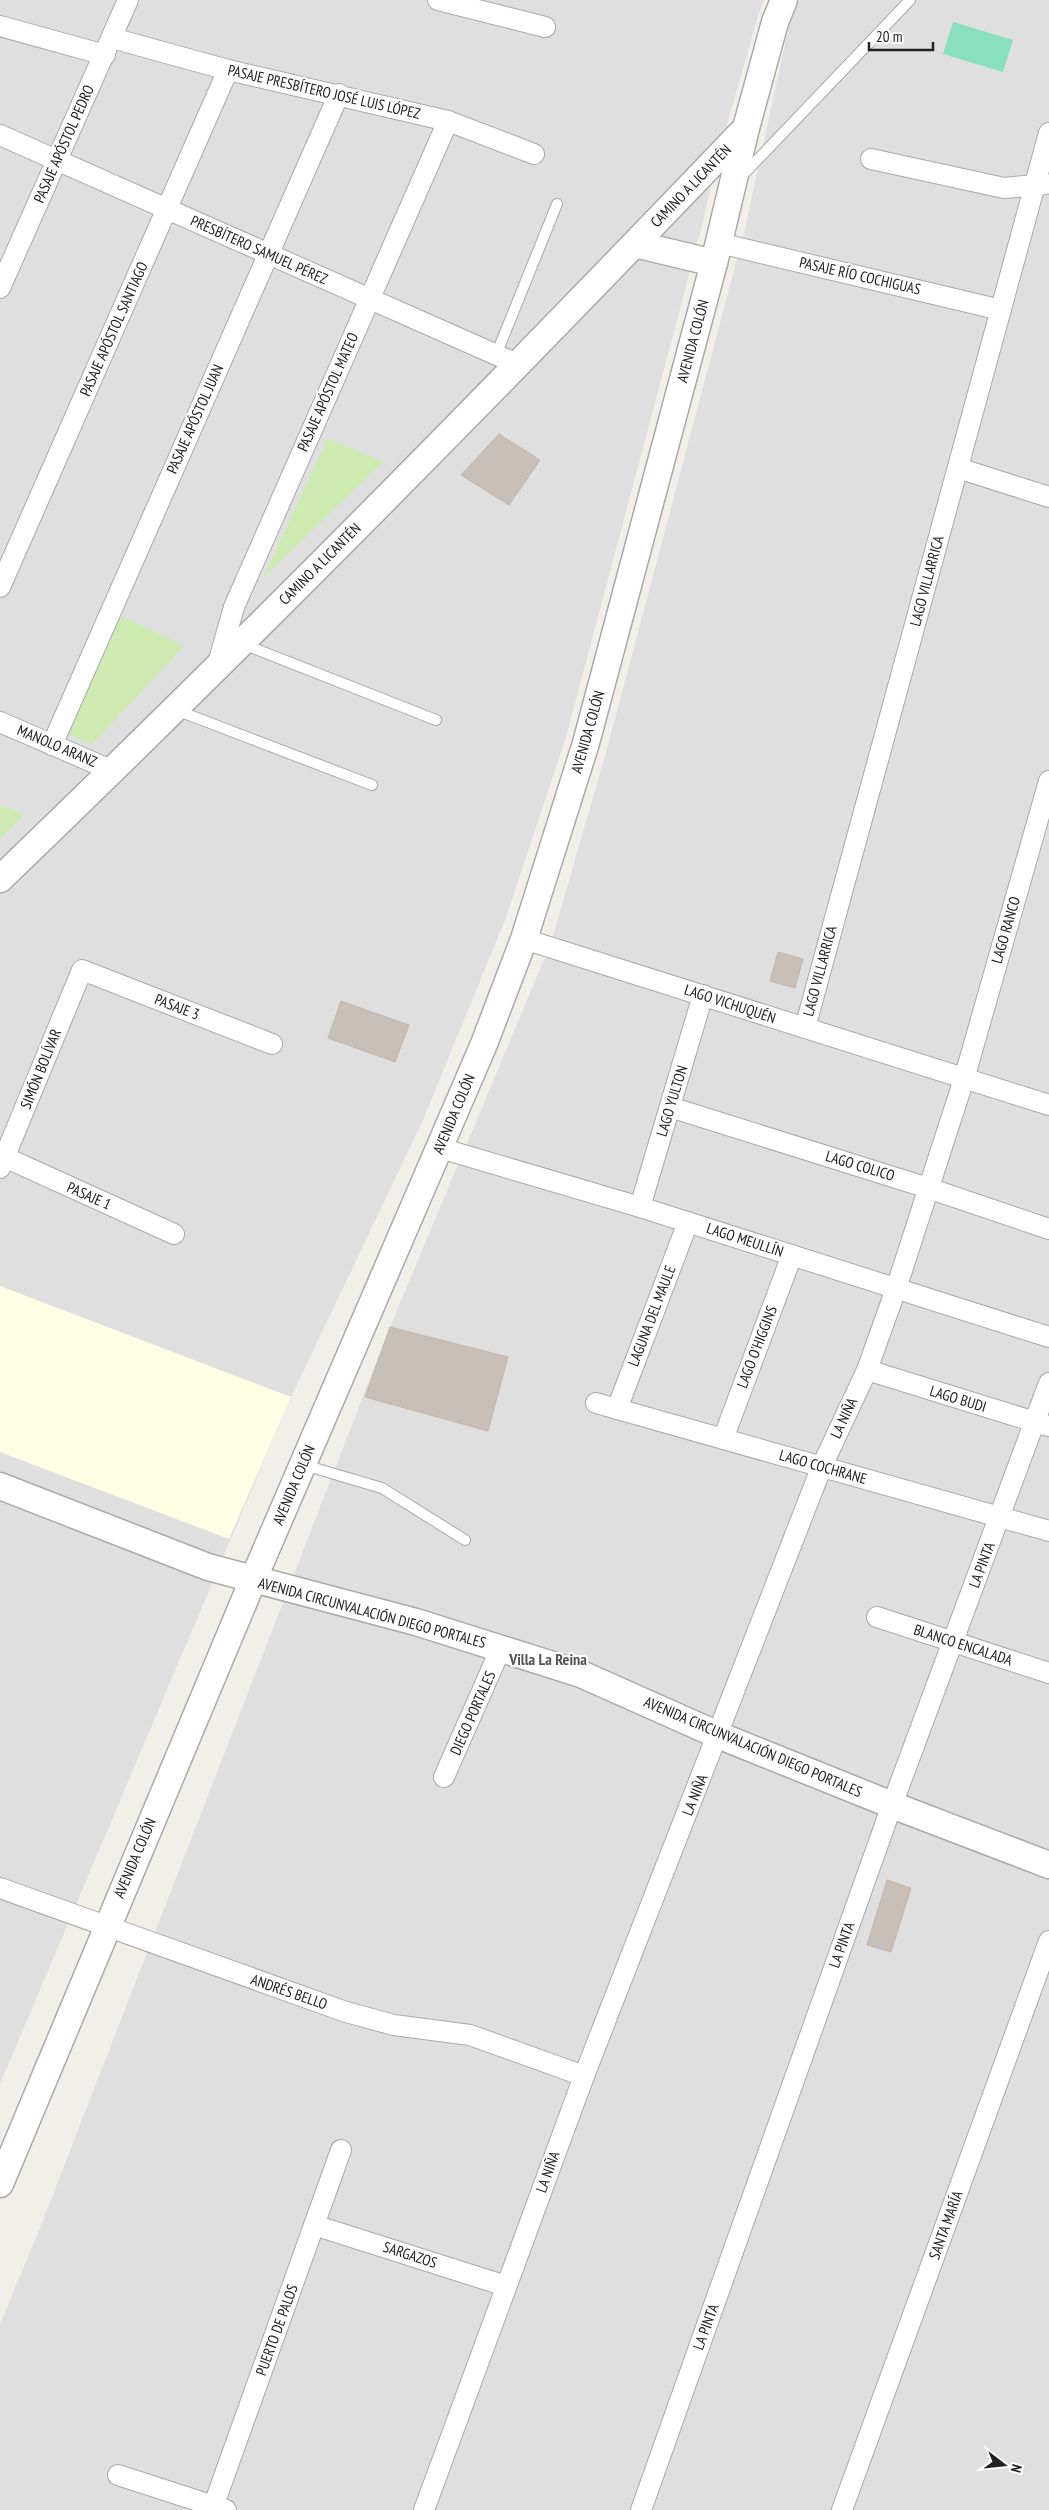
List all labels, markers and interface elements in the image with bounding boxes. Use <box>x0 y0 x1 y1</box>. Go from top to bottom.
scale bar <box>869 20 933 52</box>
text: 20 m <box>876 27 902 46</box>
street label: PASAJE PRESBÍTERO JOSÉ LUIS LÓPEZ <box>226 60 423 123</box>
street label: PASAJE APÓSTOL PEDRO <box>29 82 98 206</box>
street label: CAMINO A LICANTÉN <box>646 140 735 231</box>
street label: PRESBÍTERO SAMUEL PÉREZ <box>188 211 331 289</box>
street label: PASAJE RÍO COCHIGUAS <box>798 252 923 299</box>
street label: PASAJE APÓSTOL SANTIAGO <box>75 259 152 399</box>
street label: AVENIDA COLÓN <box>672 297 713 385</box>
street label: PASAJE APÓSTOL MATEO <box>293 329 362 454</box>
street label: PASAJE APÓSTOL JUAN <box>162 361 227 476</box>
street label: CAMINO A LICANTÉN <box>275 519 365 609</box>
street label: LAGO VILLARRICA <box>905 533 948 628</box>
street label: AVENIDA COLÓN <box>567 688 608 775</box>
street label: MANOLO ARANZ <box>14 720 100 771</box>
street label: LAGO RANCO <box>987 894 1024 965</box>
street label: LAGO VILLARRICA <box>798 923 841 1018</box>
street label: LAGO VICHUQUÉN <box>682 980 778 1027</box>
street label: PASAJE 3 <box>152 989 202 1024</box>
street label: SIMÓN BOLÍVAR <box>16 1026 65 1112</box>
street label: LAGO YULTON <box>652 1063 691 1139</box>
street label: AVENIDA COLÓN <box>428 1071 479 1157</box>
street label: LAGO COLICO <box>823 1146 897 1185</box>
street label: PASAJE 1 <box>64 1177 114 1214</box>
street label: LAGO MEULLÍN <box>704 1218 786 1261</box>
street label: LAGUNA DEL MAULE <box>624 1263 679 1369</box>
street label: LAGO O'HIGGINS <box>732 1303 781 1391</box>
street label: LAGO BUDI <box>928 1381 989 1416</box>
street label: LA NIÑA <box>826 1394 862 1441</box>
street label: AVENIDA COLÓN <box>268 1442 319 1528</box>
street label: LAGO COCHRANE <box>777 1445 869 1488</box>
street label: LA PINTA <box>964 1538 999 1590</box>
street label: AVENIDA CIRCUNVALACIÓN DIEGO PORTALES <box>256 1573 488 1652</box>
street label: BLANCO ENCALADA <box>911 1620 1016 1670</box>
district label: Villa La Reina <box>508 1649 587 1669</box>
street label: DIEGO PORTALES <box>446 1668 500 1758</box>
street label: AVENIDA CIRCUNVALACIÓN DIEGO PORTALES <box>641 1692 865 1801</box>
street label: LA NIÑA <box>678 1771 712 1818</box>
street label: AVENIDA COLÓN <box>109 1815 160 1901</box>
street label: LA PINTA <box>824 1918 859 1970</box>
street label: ANDRÉS BELLO <box>248 1970 330 2013</box>
street label: LA NIÑA <box>531 2148 564 2195</box>
street label: SANTA MARÍA <box>924 2187 967 2262</box>
street label: SARGAZOS <box>381 2237 440 2272</box>
street label: PUERTO DE PALOS <box>251 2282 302 2378</box>
street label: LA PINTA <box>688 2300 723 2352</box>
north arrow <box>979 2440 1029 2490</box>
text: N <box>1007 2462 1026 2475</box>

